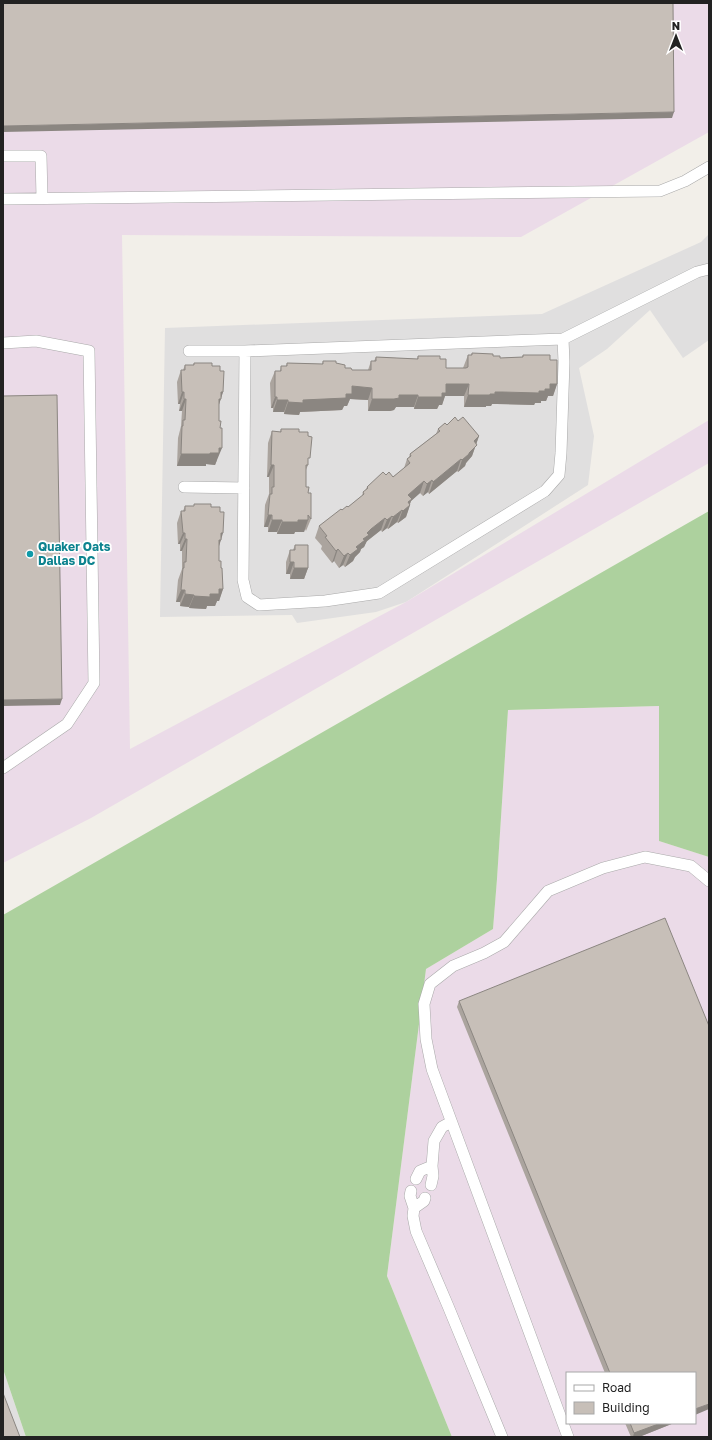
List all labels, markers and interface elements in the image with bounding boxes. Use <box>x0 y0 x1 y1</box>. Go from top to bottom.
north arrow <box>656 16 696 56</box>
text: N <box>672 19 680 32</box>
place label: Quaker Oats Dallas DC <box>38 539 111 568</box>
marker: Quaker Oats Dallas DC <box>25 549 35 559</box>
legend <box>566 1372 696 1424</box>
text: Road <box>602 1380 631 1395</box>
text: Building <box>602 1400 650 1415</box>

